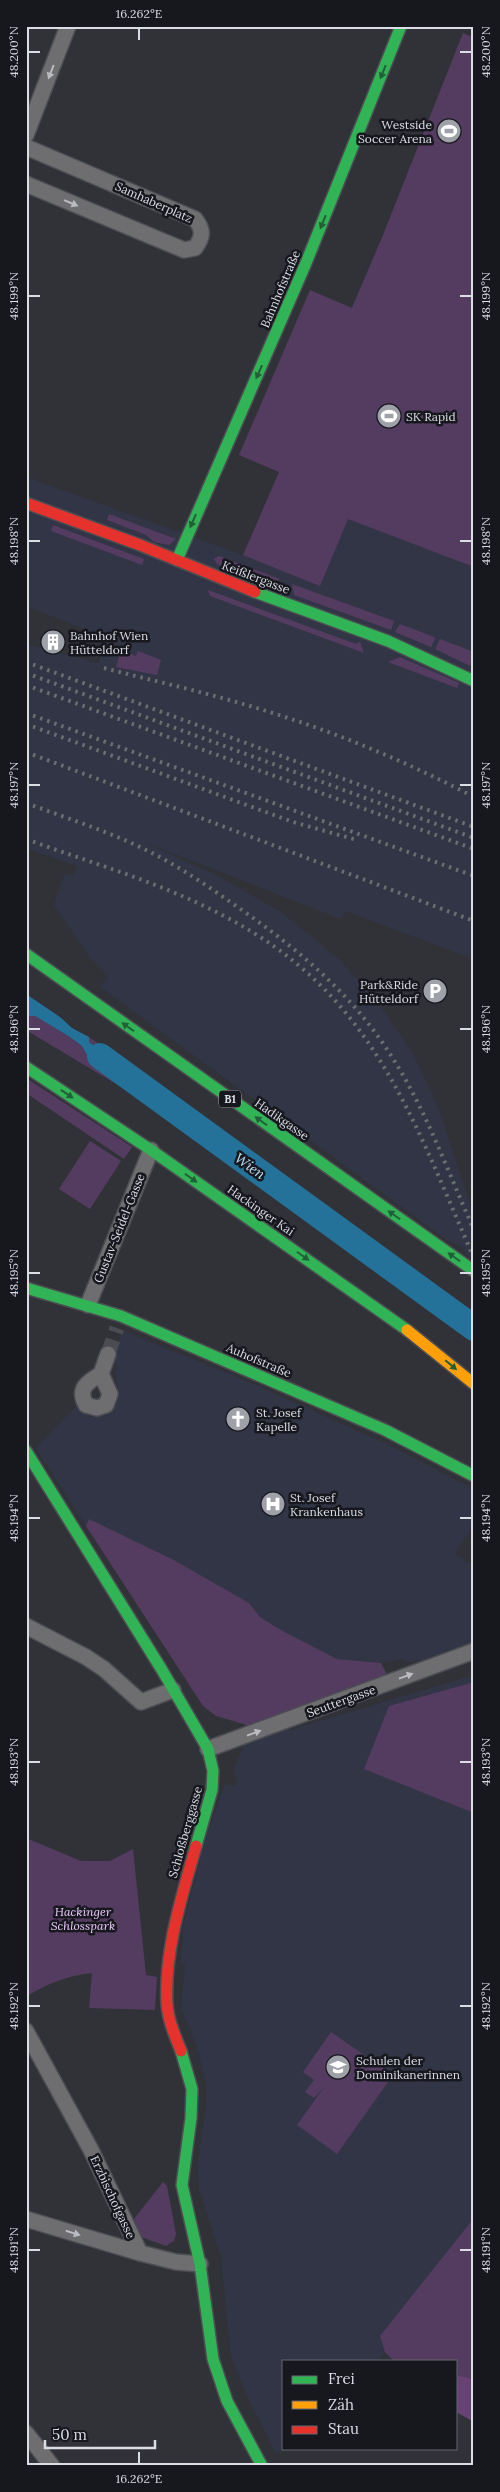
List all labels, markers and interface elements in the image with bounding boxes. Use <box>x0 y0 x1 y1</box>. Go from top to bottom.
text: 16.262°E <box>116 6 162 21</box>
text: 48.200°N <box>6 26 21 78</box>
text: 48.200°N <box>478 26 493 78</box>
one-way arrow <box>379 64 386 79</box>
one-way arrow <box>47 65 55 80</box>
place label: Westside Soccer Arena <box>358 117 432 146</box>
sports icon: Westside Soccer Arena <box>436 118 462 144</box>
street label: Samhaberplatz <box>113 178 195 226</box>
one-way arrow <box>64 199 78 207</box>
one-way arrow <box>318 215 326 230</box>
street label: Bahnhofstraße <box>257 248 303 330</box>
text: 48.199°N <box>6 272 21 320</box>
text: 48.199°N <box>478 272 493 320</box>
one-way arrow <box>254 365 262 379</box>
sports icon: SK Rapid <box>376 403 402 429</box>
place label: SK Rapid <box>406 409 456 424</box>
one-way arrow <box>189 514 197 528</box>
text: 48.198°N <box>6 517 21 565</box>
text: 48.198°N <box>478 517 493 565</box>
street label: Keißlergasse <box>220 557 292 597</box>
place label: Bahnhof Wien Hütteldorf <box>70 628 148 657</box>
building icon: Bahnhof Wien Hütteldorf <box>40 629 66 655</box>
text: 48.197°N <box>6 762 21 808</box>
text: 48.197°N <box>478 762 493 808</box>
place label: Park&Ride Hütteldorf <box>359 977 419 1006</box>
parking icon: Park&Ride Hütteldorf <box>422 978 448 1004</box>
text: 48.196°N <box>6 1005 21 1053</box>
text: 48.196°N <box>478 1005 493 1053</box>
one-way arrow <box>121 1022 135 1032</box>
one-way arrow <box>60 1089 73 1099</box>
road number: B1 <box>219 1090 241 1108</box>
street label: Hadikgasse <box>252 1095 312 1143</box>
one-way arrow <box>254 1116 268 1126</box>
water label: Wien <box>231 1149 269 1183</box>
street label: Gustav-Seidel-Gasse <box>90 1171 148 1285</box>
one-way arrow <box>184 1174 198 1183</box>
street label: Hackinger Kai <box>225 1181 297 1239</box>
one-way arrow <box>387 1210 400 1220</box>
text: 48.195°N <box>6 1249 21 1297</box>
text: 48.195°N <box>478 1249 493 1297</box>
one-way arrow <box>296 1251 310 1261</box>
one-way arrow <box>447 1252 460 1262</box>
street label: Auhofstraße <box>223 1339 294 1381</box>
one-way arrow <box>445 1359 457 1371</box>
place label: St. Josef Kapelle <box>256 1405 302 1434</box>
church icon: St. Josef Kapelle <box>225 1406 251 1432</box>
place label: St. Josef Krankenhaus <box>290 1490 363 1519</box>
hospital icon: St. Josef Krankenhaus <box>260 1491 286 1517</box>
text: 48.194°N <box>6 1494 21 1542</box>
text: 48.194°N <box>478 1494 493 1542</box>
one-way arrow <box>399 1672 414 1679</box>
street label: Seuttergasse <box>305 1681 378 1720</box>
one-way arrow <box>247 1729 262 1737</box>
text: 48.193°N <box>6 1738 21 1786</box>
text: 48.193°N <box>478 1738 493 1786</box>
street label: Schloßberggasse <box>165 1784 205 1879</box>
park label: Hackinger Schlosspark <box>51 1904 115 1933</box>
text: 48.192°N <box>6 1982 21 2030</box>
text: 48.192°N <box>478 1982 493 2030</box>
place label: Schulen der Dominikanerinnen <box>356 2053 460 2082</box>
school or university icon: Schulen der Dominikanerinnen <box>325 2054 351 2080</box>
street label: Erzbischofgasse <box>87 2153 139 2241</box>
text: 48.191°N <box>6 2227 21 2273</box>
text: 48.191°N <box>478 2227 493 2273</box>
one-way arrow <box>66 2229 81 2237</box>
legend <box>282 2360 458 2450</box>
text: Frei <box>328 2369 355 2388</box>
text: Zäh <box>328 2395 354 2414</box>
scale bar <box>45 2417 155 2449</box>
text: Stau <box>328 2419 359 2438</box>
text: 50 m <box>52 2425 87 2444</box>
text: 16.262°E <box>116 2471 162 2486</box>

